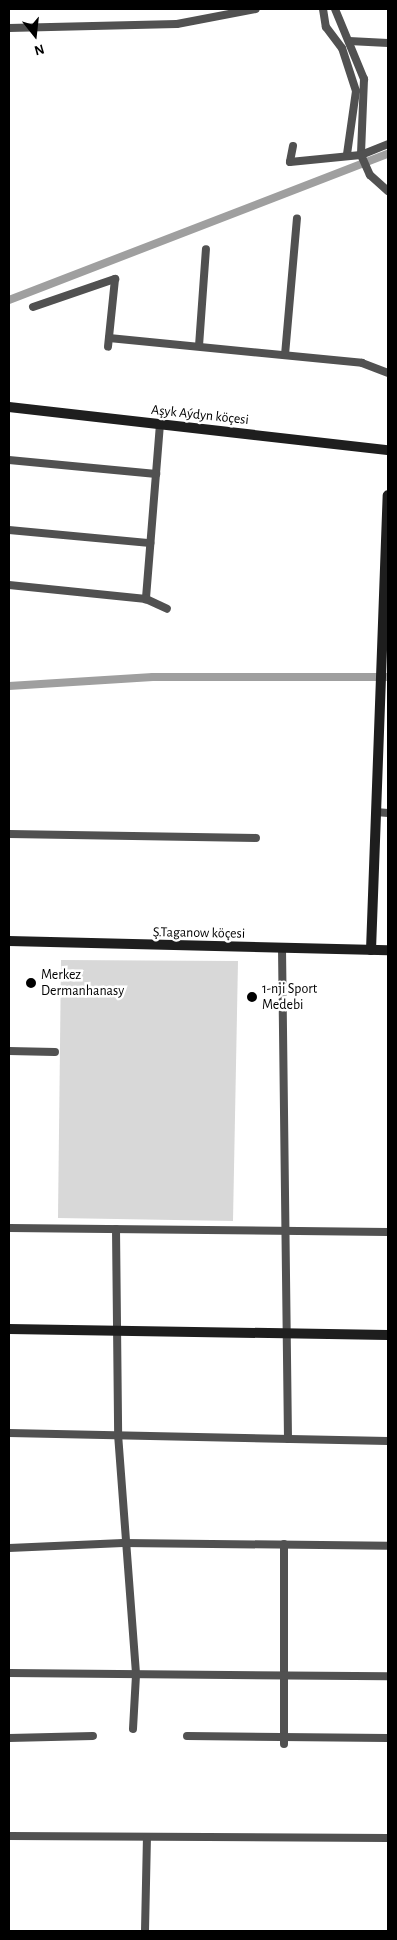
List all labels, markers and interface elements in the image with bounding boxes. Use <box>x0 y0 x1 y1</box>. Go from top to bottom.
north arrow <box>10 10 60 60</box>
text: N <box>33 41 46 57</box>
street label: Aşyk Aýdyn köçesi <box>150 402 250 428</box>
street label: Ş.Taganow köçesi <box>153 924 245 942</box>
place label: Merkez Dermanhanasy <box>41 967 124 1000</box>
marker: Merkez Dermanhanasy <box>25 977 37 989</box>
place label: 1-nji Sport Medebi <box>262 981 317 1014</box>
marker: 1-nji Sport Medebi <box>246 991 258 1003</box>

